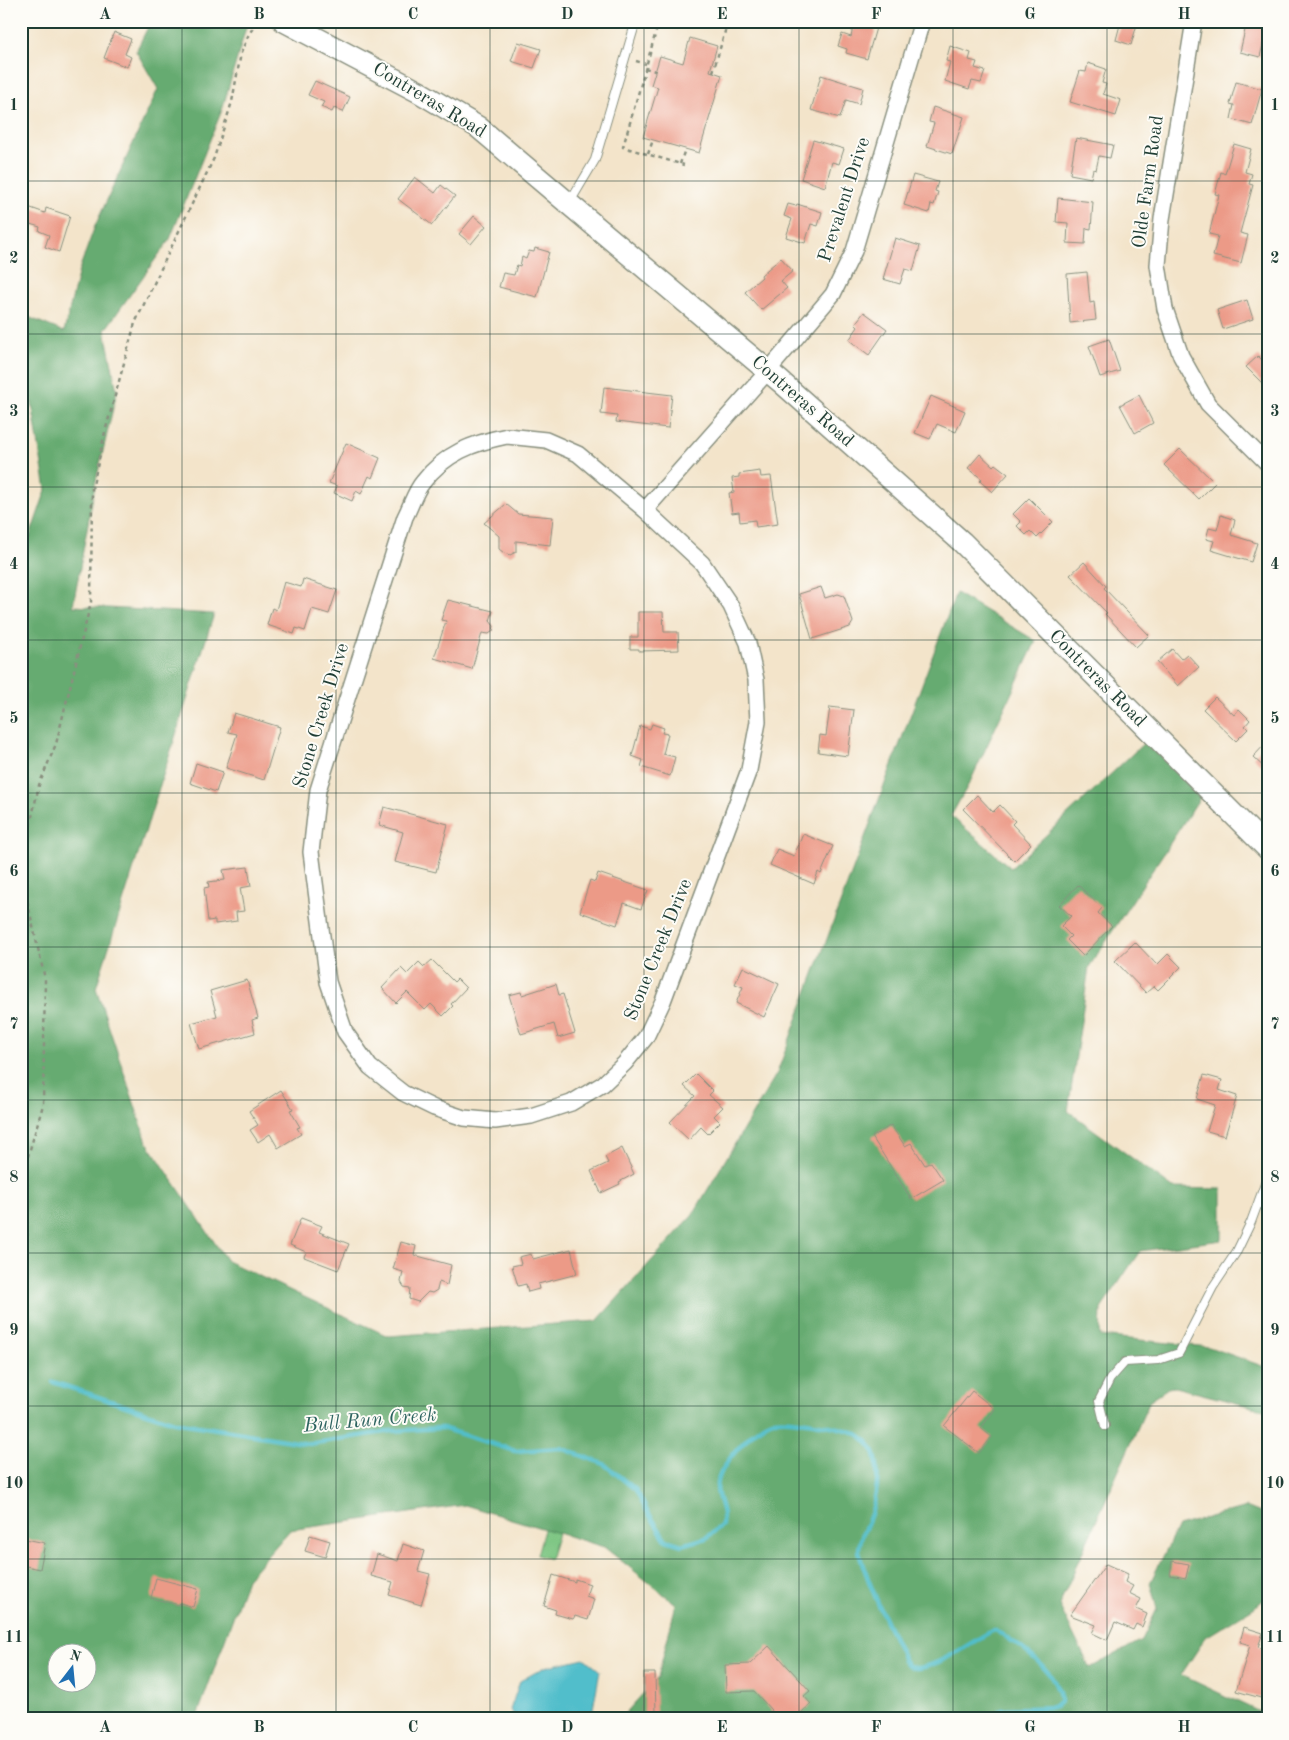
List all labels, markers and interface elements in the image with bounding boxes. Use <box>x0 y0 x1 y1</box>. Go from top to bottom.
text: A <box>99 7 111 23</box>
text: B <box>253 7 265 23</box>
text: C <box>408 7 418 23</box>
text: D <box>561 7 573 23</box>
text: E <box>716 7 728 23</box>
text: F <box>871 7 882 23</box>
text: G <box>1024 7 1036 23</box>
text: H <box>1177 7 1191 23</box>
street label: Contreras Road <box>369 60 489 142</box>
text: 1 <box>9 98 19 114</box>
text: 1 <box>1270 98 1280 114</box>
street label: Olde Farm Road <box>1130 114 1168 250</box>
street label: Prevalent Drive <box>816 135 874 265</box>
text: 2 <box>9 251 19 267</box>
text: 2 <box>1270 251 1280 267</box>
street label: Contreras Road <box>747 353 857 451</box>
text: 3 <box>9 404 19 420</box>
text: 3 <box>1270 404 1280 420</box>
text: 4 <box>9 557 19 573</box>
text: 4 <box>1270 557 1280 573</box>
street label: Contreras Road <box>1045 627 1149 731</box>
street label: Stone Creek Drive <box>291 641 353 791</box>
text: 5 <box>9 711 19 727</box>
text: 5 <box>1270 711 1280 727</box>
text: 6 <box>9 864 19 880</box>
text: 6 <box>1270 864 1280 880</box>
street label: Stone Creek Drive <box>622 876 696 1024</box>
text: 7 <box>9 1017 19 1033</box>
text: 7 <box>1270 1017 1280 1033</box>
text: 8 <box>9 1170 19 1186</box>
text: 8 <box>1270 1170 1280 1186</box>
text: 9 <box>9 1323 19 1339</box>
text: 9 <box>1270 1323 1280 1339</box>
water label: Bull Run Creek <box>302 1405 438 1437</box>
text: 10 <box>5 1476 23 1492</box>
text: 10 <box>1266 1476 1284 1492</box>
text: 11 <box>5 1630 23 1646</box>
text: 11 <box>1266 1630 1284 1646</box>
north arrow <box>48 1642 98 1692</box>
text: N <box>68 1648 83 1665</box>
text: A <box>99 1720 111 1736</box>
text: B <box>253 1720 265 1736</box>
text: C <box>408 1720 418 1736</box>
text: D <box>561 1720 573 1736</box>
text: E <box>716 1720 728 1736</box>
text: F <box>871 1720 882 1736</box>
text: G <box>1024 1720 1036 1736</box>
text: H <box>1177 1720 1191 1736</box>

